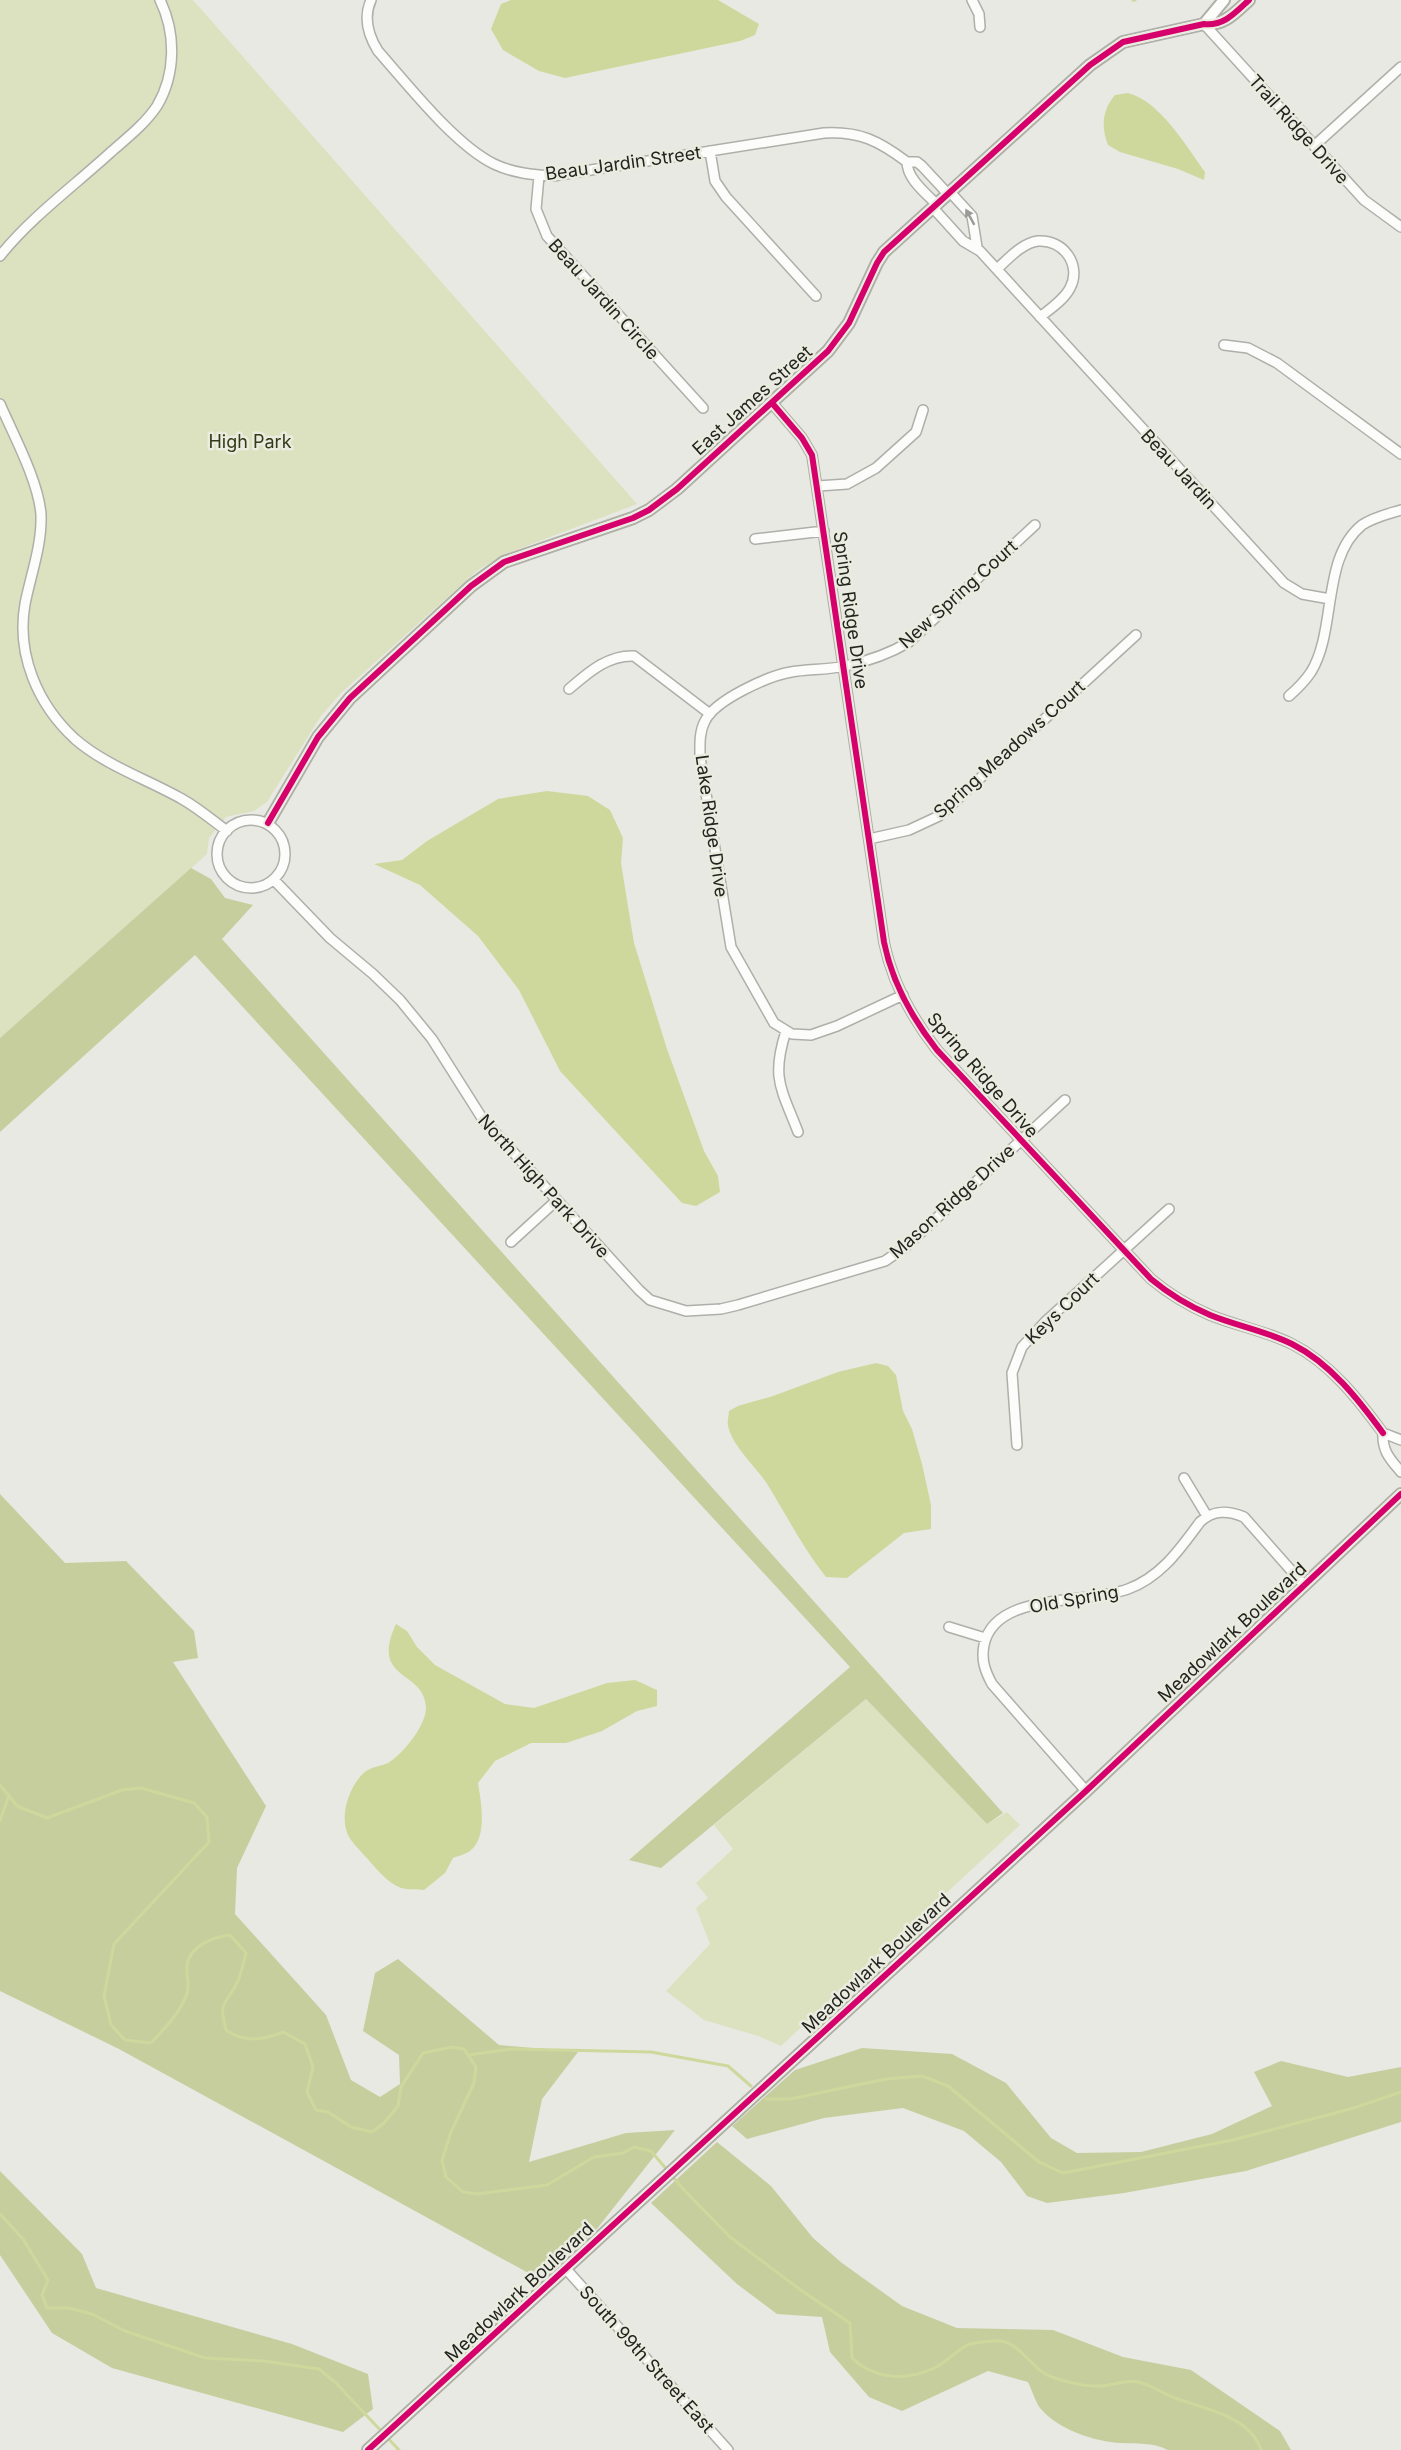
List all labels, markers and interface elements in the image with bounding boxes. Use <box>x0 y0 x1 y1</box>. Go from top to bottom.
street label: Trail Ridge Drive <box>1245 70 1353 188</box>
street label: Beau Jardin Street <box>544 142 702 184</box>
one-way arrow <box>965 208 975 225</box>
street label: Beau Jardin Circle <box>544 234 664 364</box>
street label: East James Street <box>688 341 816 459</box>
street label: Beau Jardin <box>1137 425 1221 513</box>
park label: High Park <box>208 431 292 452</box>
street label: Spring Ridge Drive <box>830 530 872 690</box>
street label: New Spring Court <box>895 535 1022 653</box>
street label: Spring Meadows Court <box>929 676 1089 822</box>
street label: Lake Ridge Drive <box>692 753 732 899</box>
street label: Spring Ridge Drive <box>923 1008 1043 1142</box>
street label: North High Park Drive <box>474 1110 614 1262</box>
street label: Mason Ridge Drive <box>885 1139 1019 1263</box>
street label: Keys Court <box>1021 1268 1103 1348</box>
street label: Meadowlark Boulevard <box>1154 1558 1310 1706</box>
street label: Old Spring <box>1028 1581 1120 1617</box>
street label: Meadowlark Boulevard <box>798 1889 954 2037</box>
street label: Meadowlark Boulevard <box>441 2218 597 2366</box>
street label: South 99th Street East <box>575 2281 719 2437</box>

